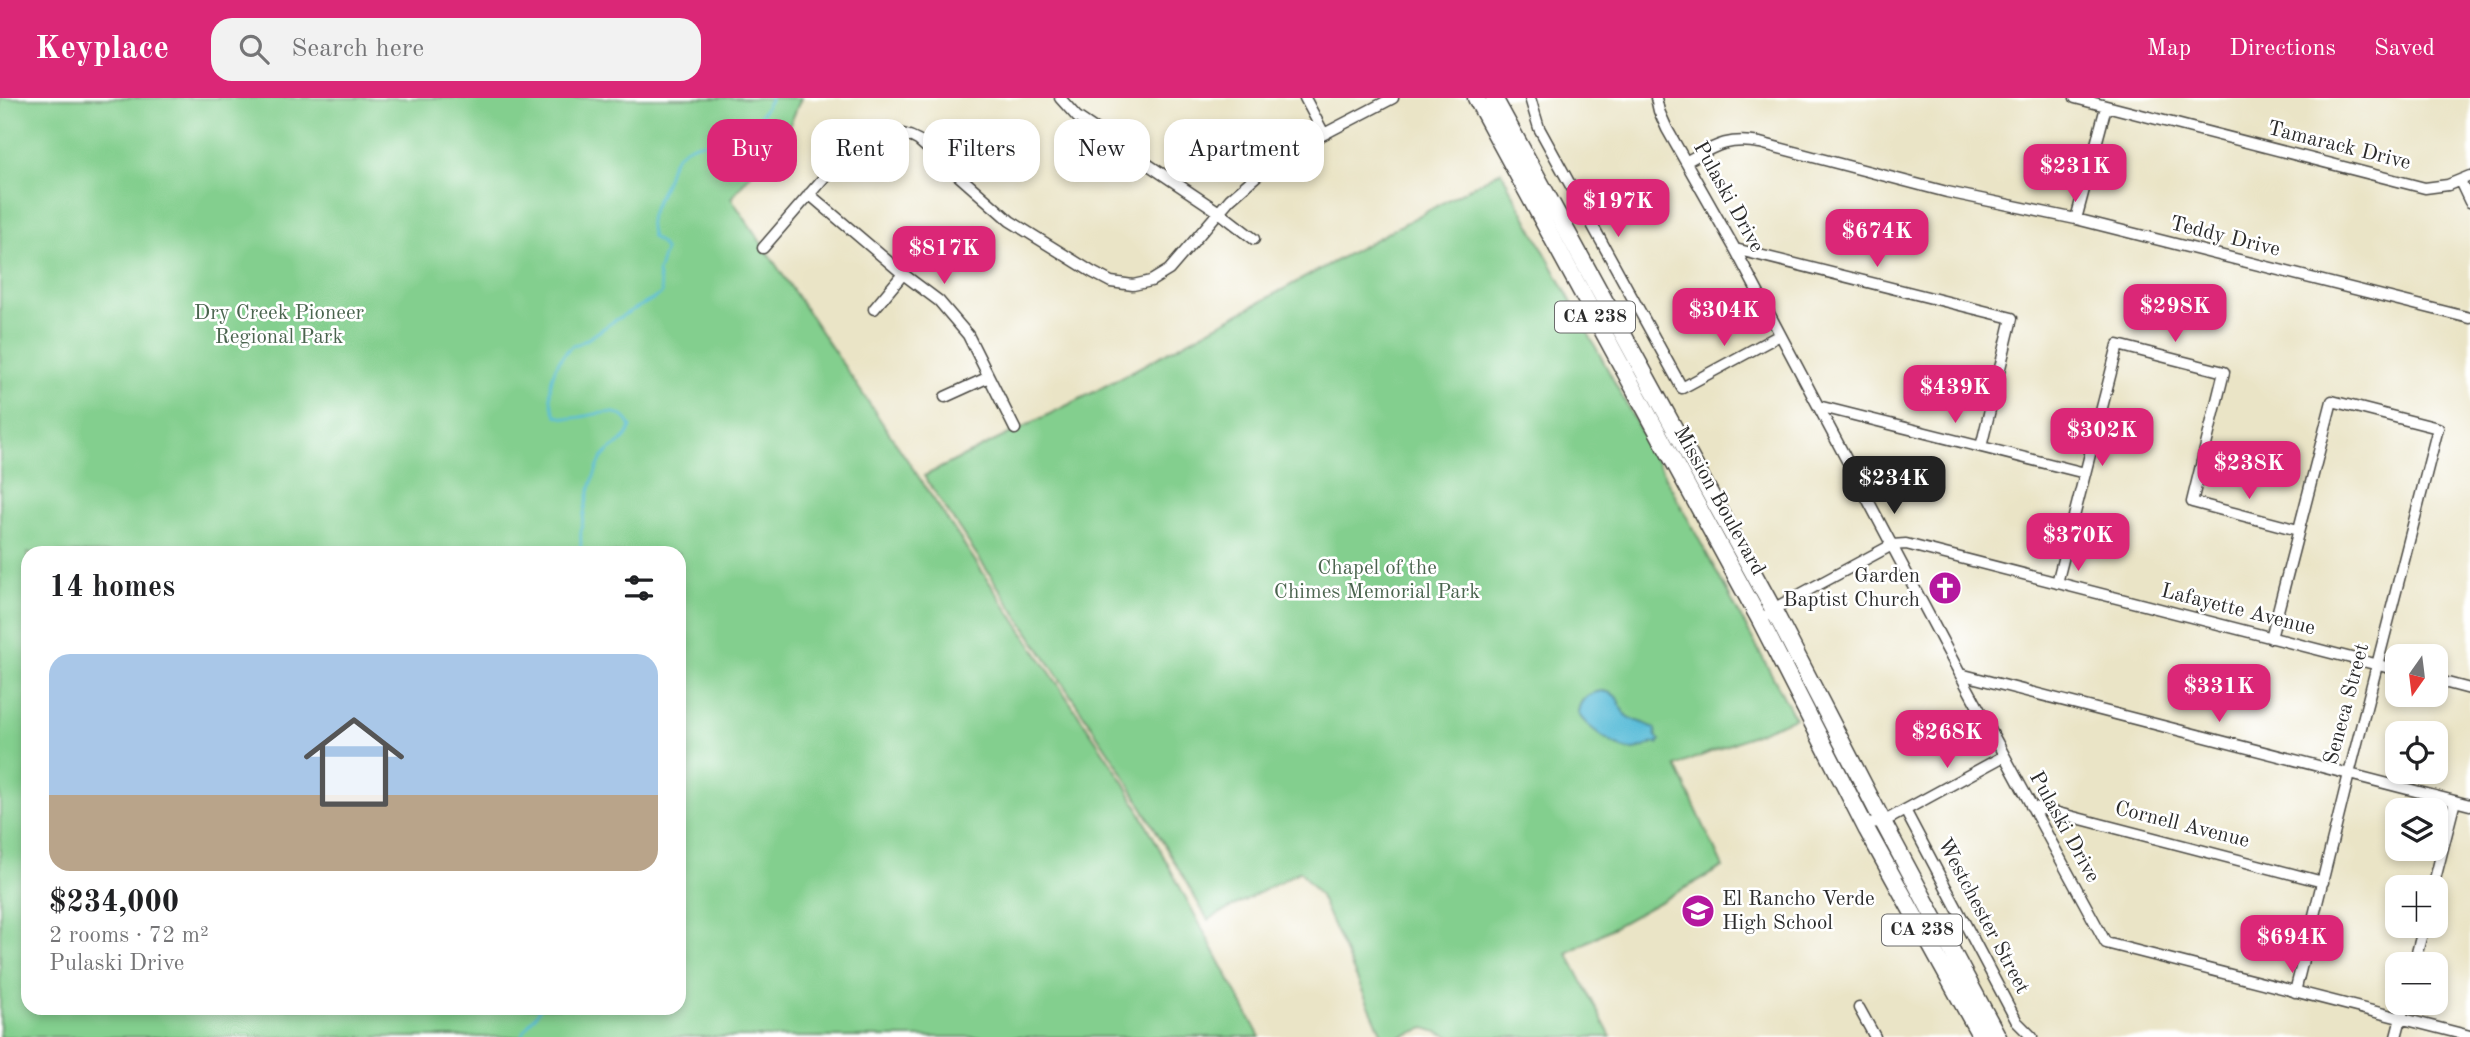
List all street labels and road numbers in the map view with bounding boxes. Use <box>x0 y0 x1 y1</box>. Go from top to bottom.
street label: Tamarack Drive <box>2265 118 2413 174</box>
street label: Pulaski Drive <box>1689 138 1767 256</box>
street label: Teddy Drive <box>2168 213 2282 261</box>
road number: CA 238 <box>1555 302 1635 332</box>
street label: Mission Boulevard <box>1669 423 1769 579</box>
street label: Lafayette Avenue <box>2159 581 2317 639</box>
street label: Seneca Street <box>2321 641 2373 767</box>
street label: Pulaski Drive <box>2025 768 2103 886</box>
street label: Cornell Avenue <box>2113 798 2251 852</box>
street label: Westchester Street <box>1933 835 2033 997</box>
road number: CA 238 <box>1882 915 1962 946</box>

